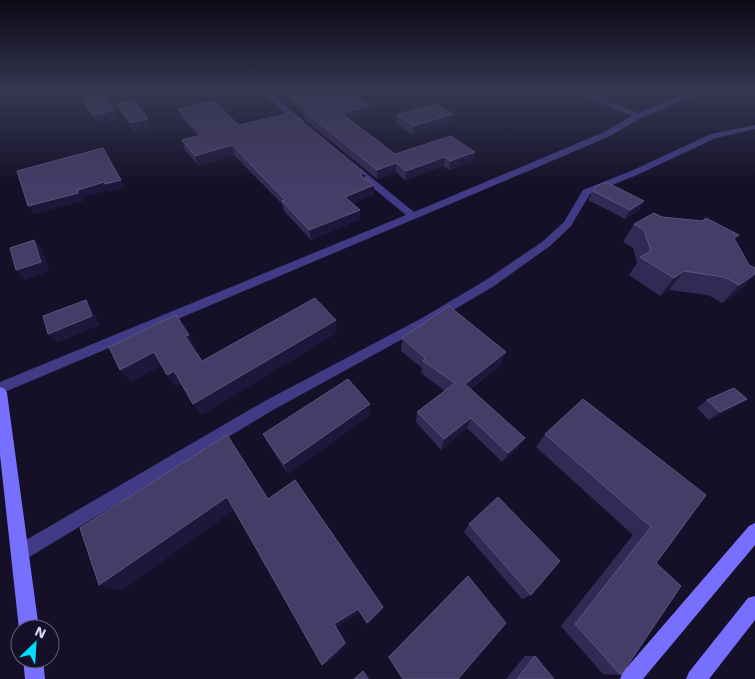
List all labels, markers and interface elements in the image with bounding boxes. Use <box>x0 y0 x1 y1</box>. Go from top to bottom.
north arrow <box>10 619 60 669</box>
text: N <box>32 623 49 642</box>

